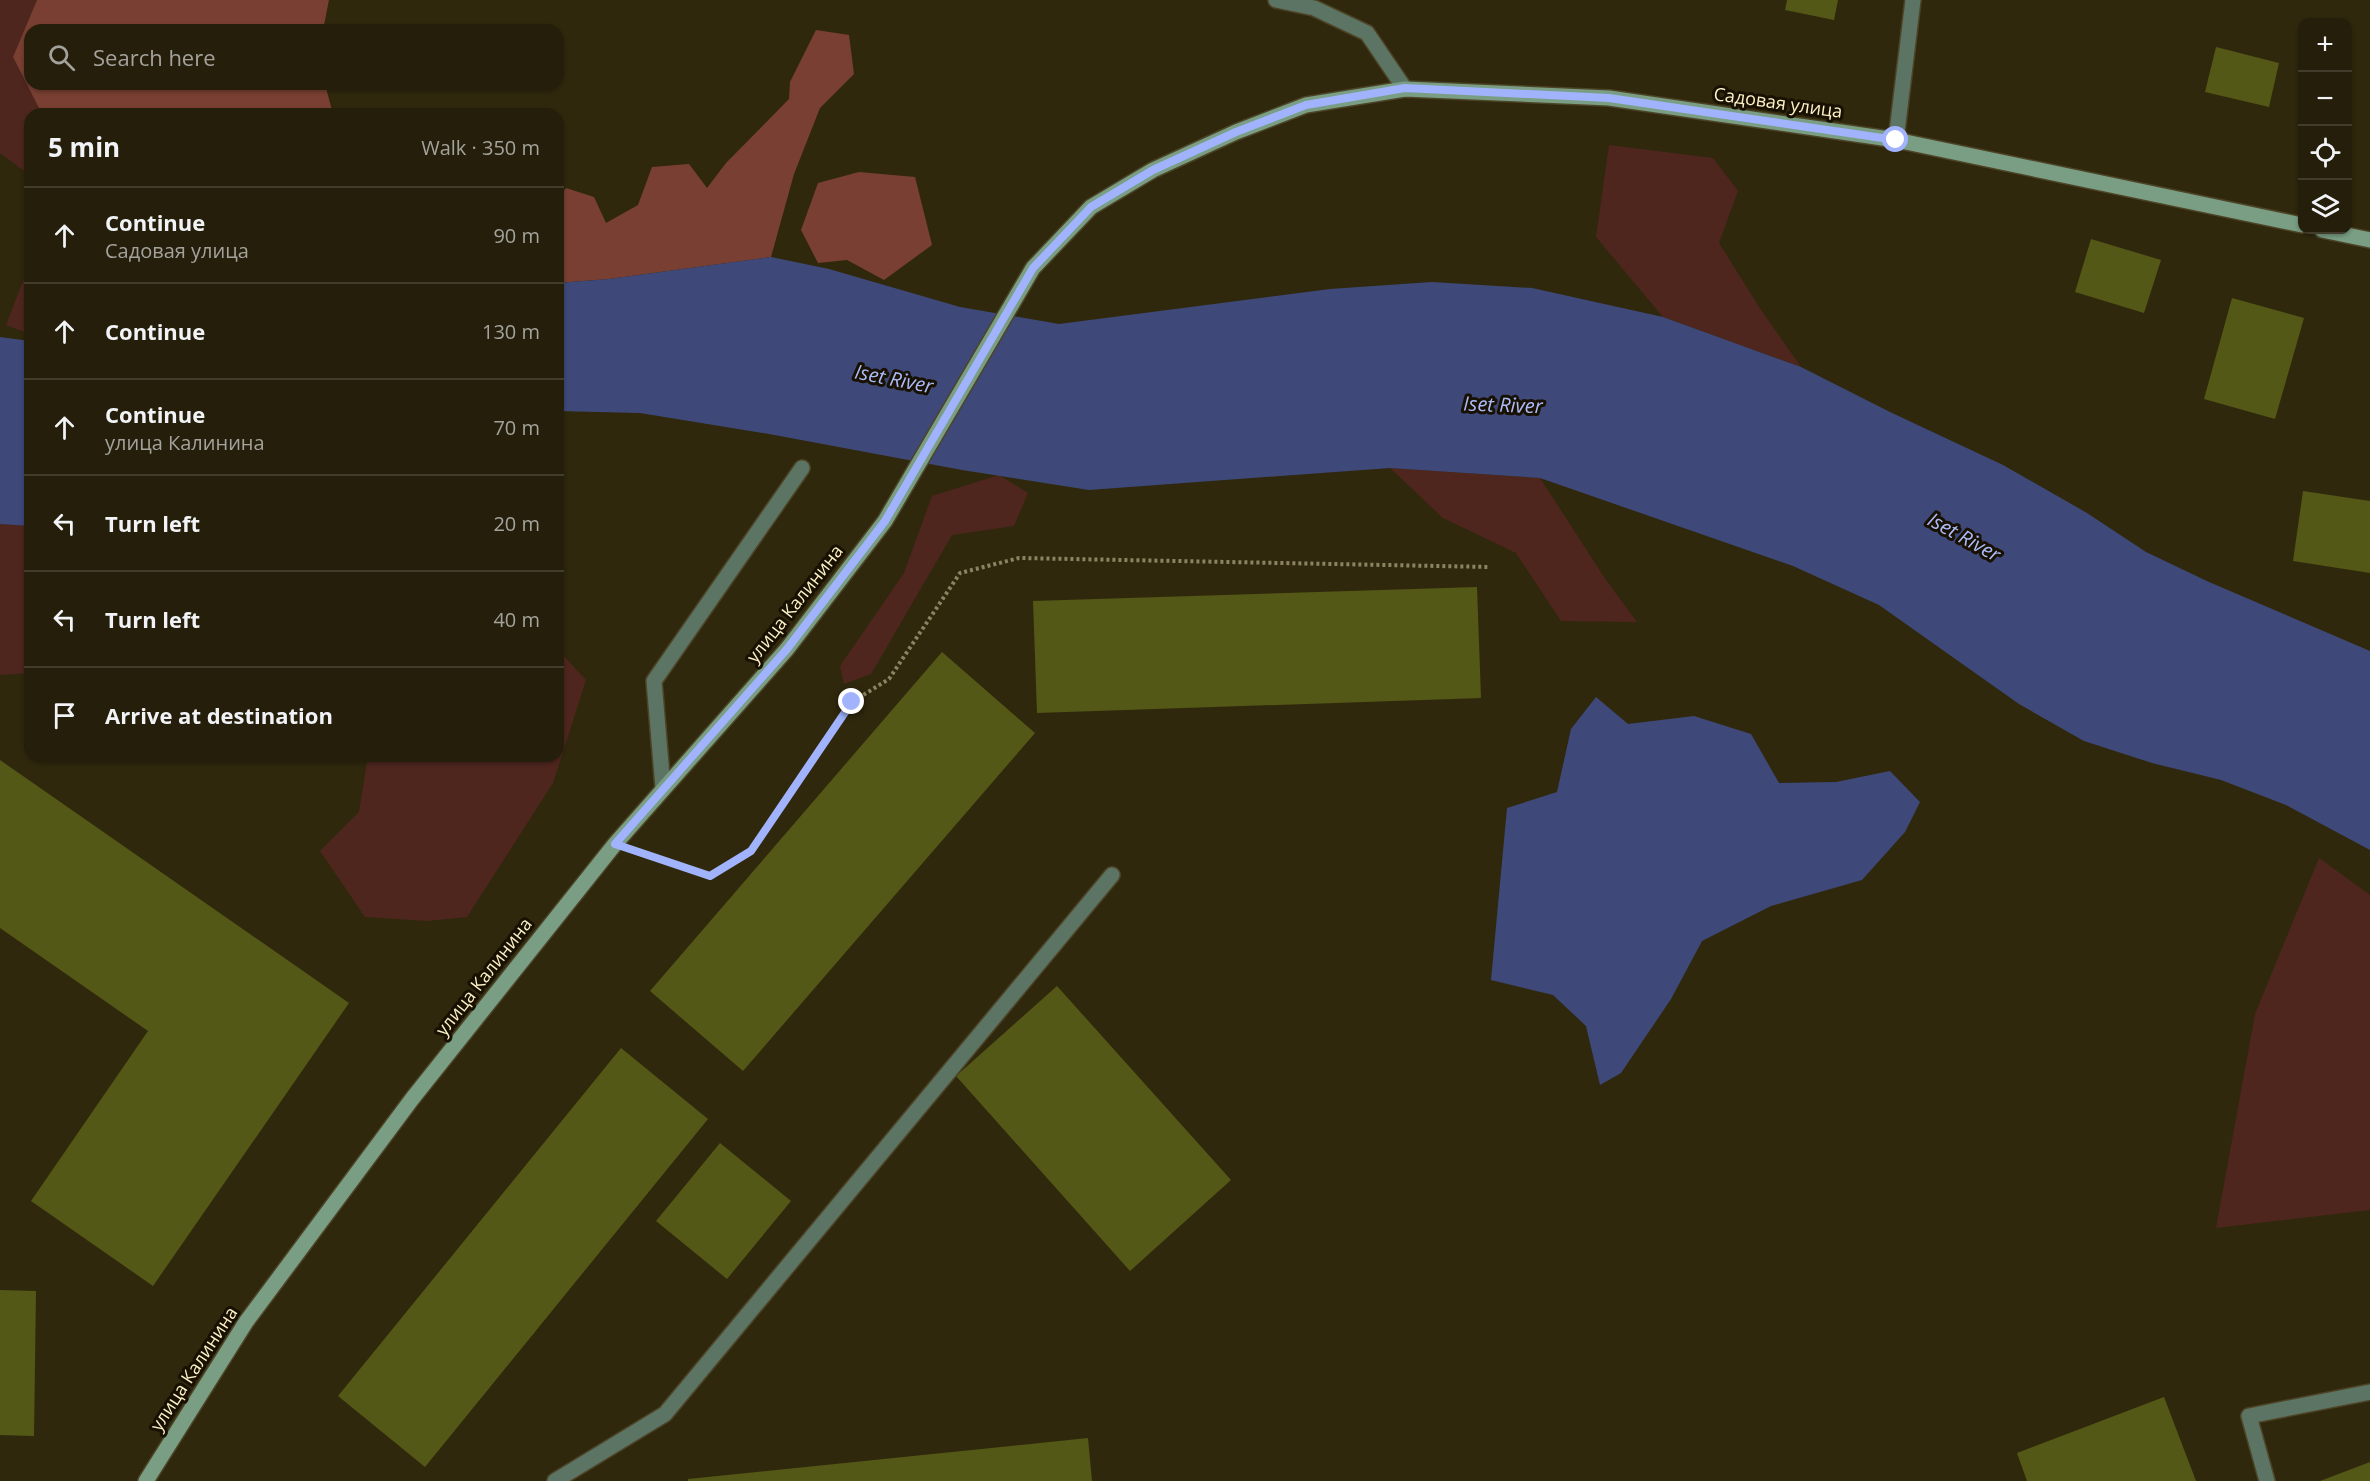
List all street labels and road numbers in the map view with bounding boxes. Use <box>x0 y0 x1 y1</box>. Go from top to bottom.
street label: Садовая улица <box>1712 81 1844 123</box>
street label: улица Калинина <box>741 539 848 667</box>
street label: улица Калинина <box>430 912 537 1040</box>
street label: улица Калинина <box>144 1302 242 1435</box>

